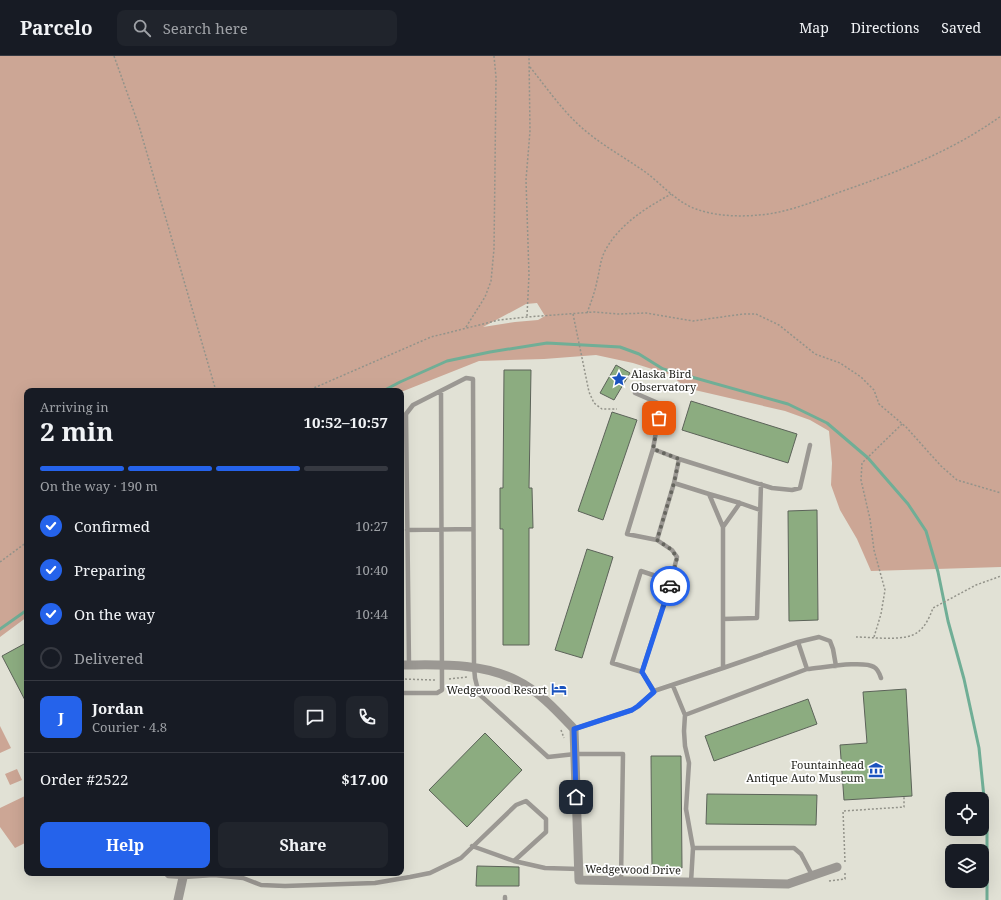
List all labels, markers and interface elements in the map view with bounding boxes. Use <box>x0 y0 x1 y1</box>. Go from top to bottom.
search box <box>117 10 397 46</box>
text: Parcelo <box>20 15 93 41</box>
icon: search <box>131 17 153 39</box>
text: Search here <box>163 18 248 38</box>
text: Map <box>799 18 829 37</box>
text: Directions <box>851 18 919 37</box>
text: Saved <box>941 18 981 37</box>
place label: Alaska Bird Observatory <box>631 366 697 394</box>
place icon: Alaska Bird Observatory <box>610 370 628 388</box>
text: Arriving in <box>40 398 109 416</box>
pin <box>642 401 676 435</box>
icon: bag <box>648 407 670 429</box>
text: 10:52–10:57 <box>304 412 388 432</box>
text: 2 min <box>40 413 114 449</box>
text: On the way · 190 m <box>40 477 158 495</box>
icon: check <box>40 515 62 537</box>
text: Confirmed <box>74 516 150 536</box>
text: 10:27 <box>355 517 388 535</box>
icon: check <box>40 559 62 581</box>
text: Preparing <box>74 560 145 580</box>
text: 10:40 <box>355 561 388 579</box>
courier <box>650 566 690 606</box>
icon: car <box>659 575 681 597</box>
icon: check <box>40 603 62 625</box>
text: On the way <box>74 604 155 624</box>
text: 10:44 <box>355 605 388 623</box>
text: Delivered <box>74 648 143 668</box>
hotel icon: Wedgewood Resort <box>550 680 568 698</box>
place label: Wedgewood Resort <box>446 682 547 697</box>
button: chat <box>294 696 336 738</box>
button: phone <box>346 696 388 738</box>
text: Jordan <box>92 698 144 718</box>
text: J <box>58 707 64 727</box>
text: Courier · 4.8 <box>92 718 167 736</box>
place label: Fountainhead Antique Auto Museum <box>746 757 865 785</box>
museum icon: Fountainhead Antique Auto Museum <box>867 761 885 779</box>
text: Order #2522 <box>40 769 128 789</box>
text: $17.00 <box>341 769 388 789</box>
pin <box>559 780 593 814</box>
icon: home <box>565 786 587 808</box>
map controls <box>945 792 989 888</box>
button: locate <box>945 792 989 836</box>
button: Help <box>40 822 210 868</box>
button: Share <box>218 822 388 868</box>
button: layers <box>945 844 989 888</box>
street label: Wedgewood Drive <box>585 861 681 877</box>

